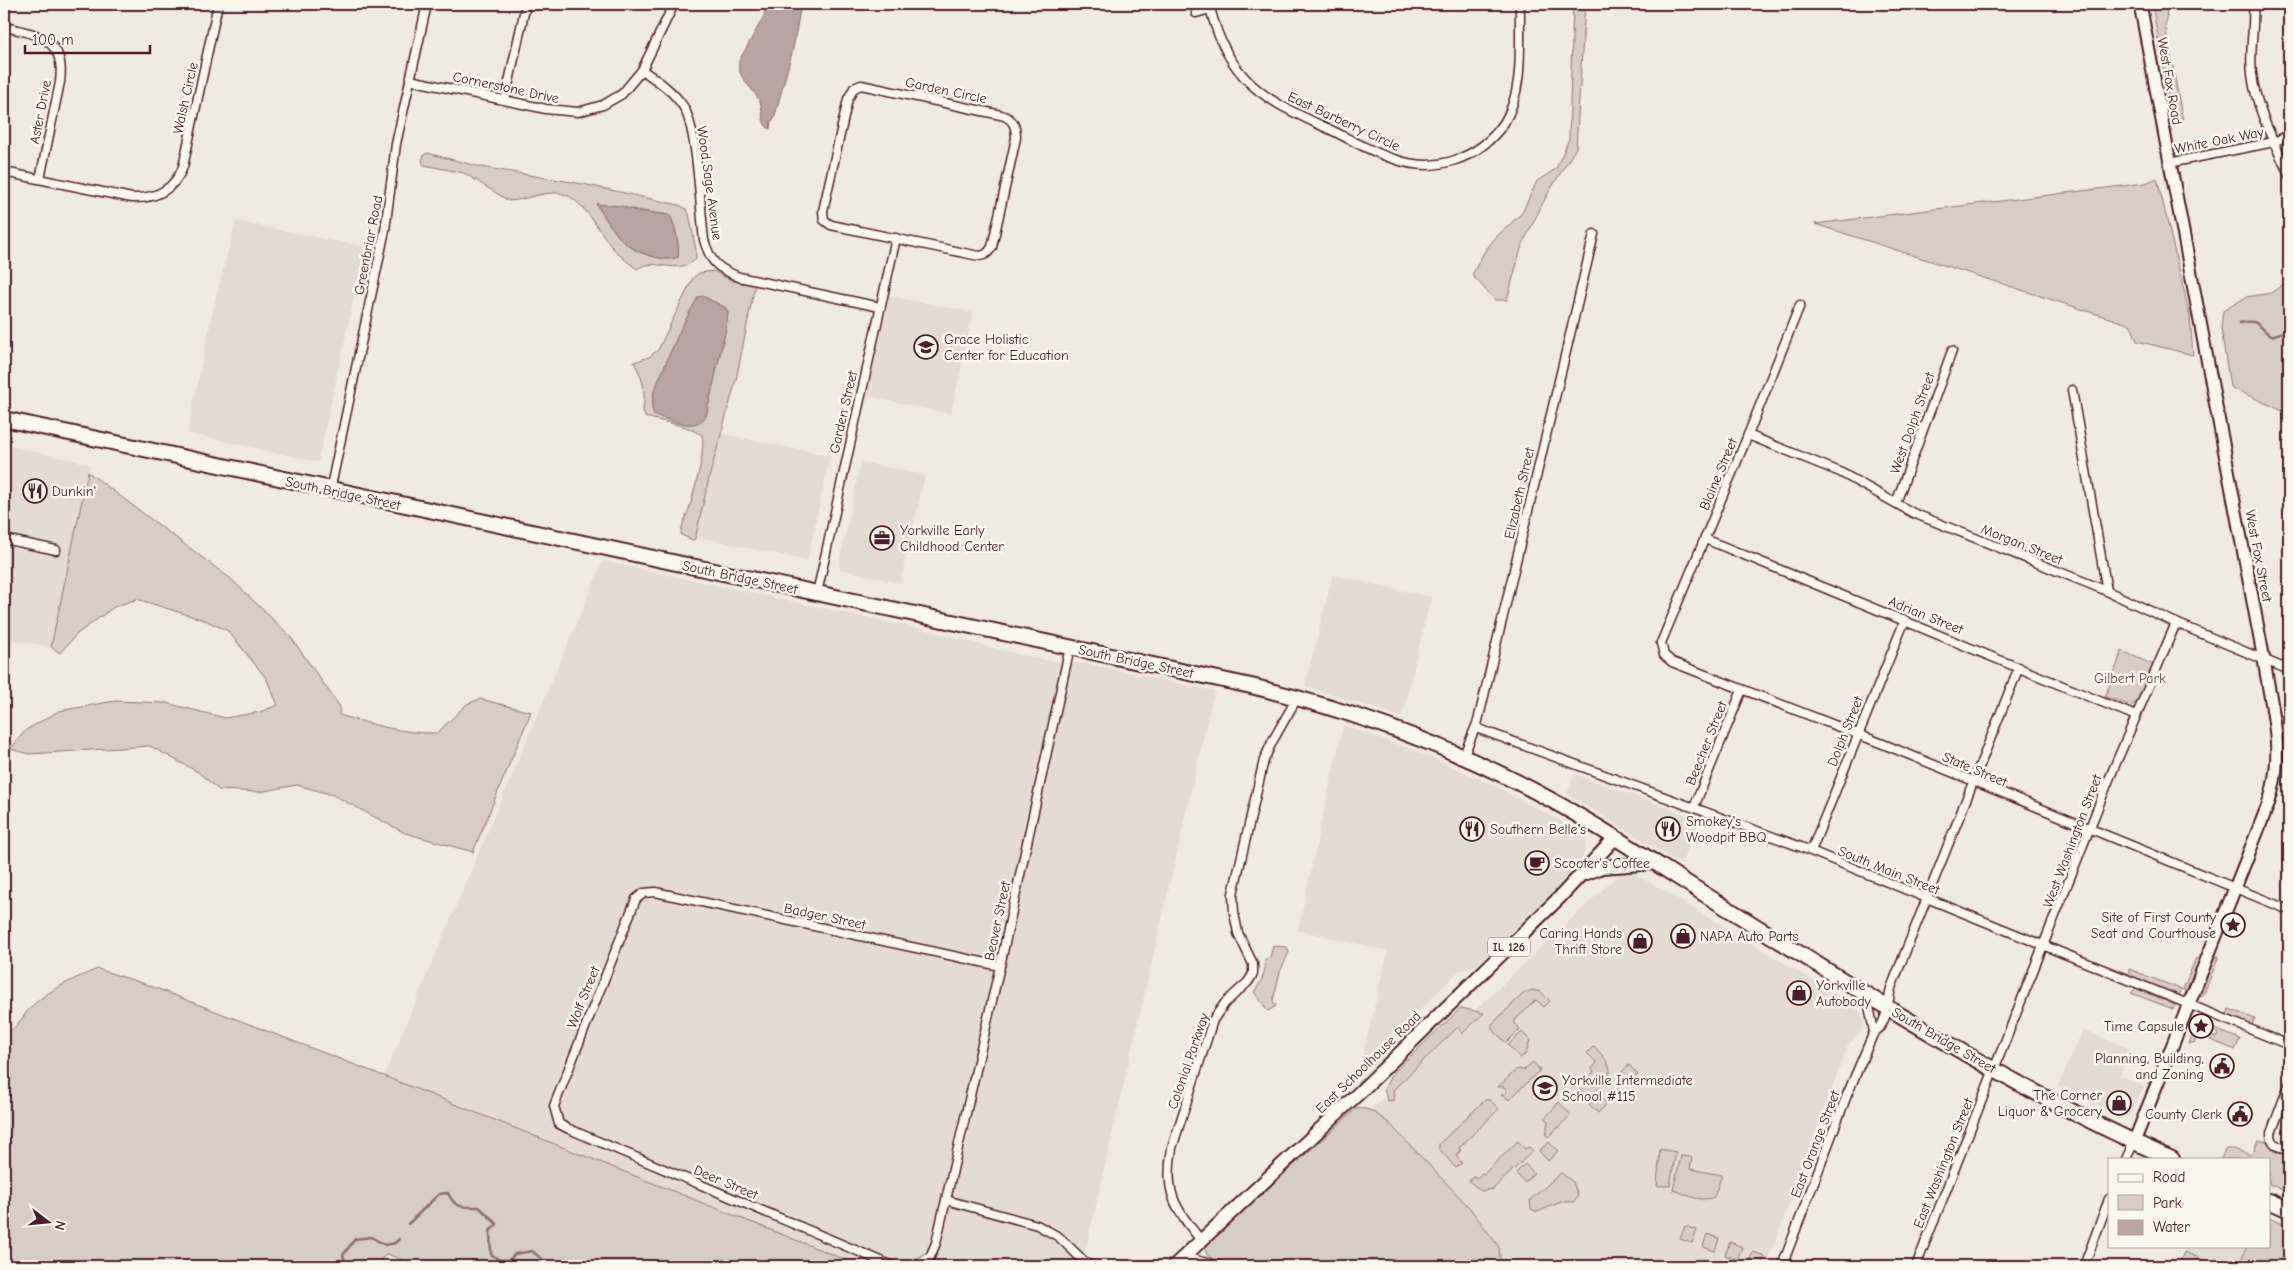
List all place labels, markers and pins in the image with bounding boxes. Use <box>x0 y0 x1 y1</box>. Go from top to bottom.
place label: Grace Holistic Center for Education <box>944 331 1069 364</box>
school or university icon: Grace Holistic Center for Education <box>913 334 939 360</box>
restaurant icon: Dunkin' <box>22 478 48 504</box>
place label: Dunkin' <box>52 483 96 500</box>
place label: Yorkville Early Childhood Center <box>900 522 1004 555</box>
office icon: Yorkville Early Childhood Center <box>869 525 895 551</box>
place label: Smokey's Woodpit BBQ <box>1686 813 1766 846</box>
restaurant icon: Southern Belle's <box>1459 816 1485 842</box>
restaurant icon: Smokey's Woodpit BBQ <box>1655 816 1681 842</box>
place label: Southern Belle's <box>1490 821 1586 838</box>
cafe icon: Scooter's Coffee <box>1524 850 1550 876</box>
place label: Scooter's Coffee <box>1554 855 1650 872</box>
place label: Site of First County Seat and Courthouse <box>2091 909 2217 942</box>
place icon: Site of First County Seat and Courthouse <box>2220 912 2246 938</box>
shop icon: NAPA Auto Parts <box>1670 923 1696 949</box>
place label: Caring Hands Thrift Store <box>1539 925 1622 958</box>
shop icon: Caring Hands Thrift Store <box>1627 928 1653 954</box>
place label: NAPA Auto Parts <box>1700 928 1798 945</box>
place label: Yorkville Autobody <box>1816 977 1872 1010</box>
shop icon: Yorkville Autobody <box>1786 980 1812 1006</box>
place icon: Time Capsule <box>2188 1013 2214 1039</box>
place label: Time Capsule <box>2104 1018 2184 1035</box>
place label: Planning, Building, and Zoning <box>2095 1050 2204 1083</box>
public building icon: Planning, Building, and Zoning <box>2209 1053 2235 1079</box>
place label: Yorkville Intermediate School #115 <box>1562 1072 1693 1105</box>
school or university icon: Yorkville Intermediate School #115 <box>1532 1075 1558 1101</box>
place label: The Corner Liquor & Grocery <box>1998 1087 2103 1120</box>
shop icon: The Corner Liquor & Grocery <box>2106 1090 2132 1116</box>
public building icon: County Clerk <box>2227 1101 2253 1127</box>
place label: County Clerk <box>2145 1106 2222 1123</box>

